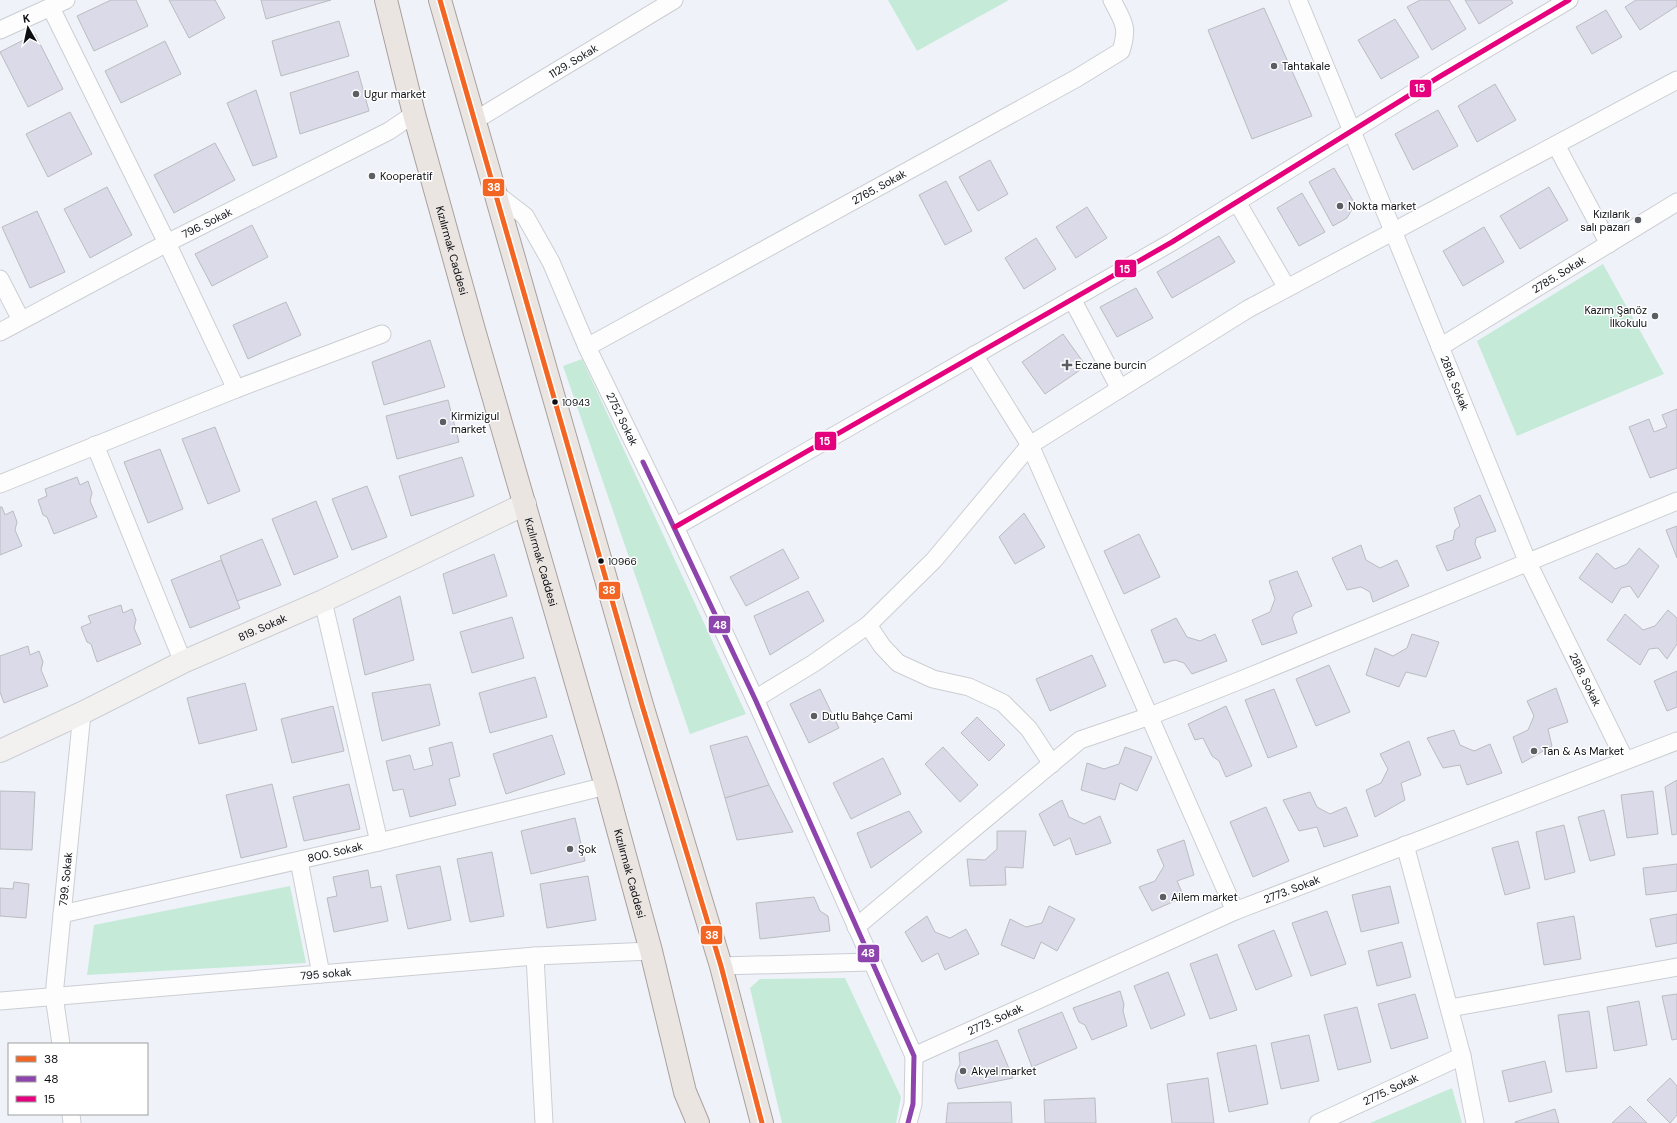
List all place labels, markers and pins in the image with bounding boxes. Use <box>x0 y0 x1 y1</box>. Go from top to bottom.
place label: Tahtakale <box>1282 59 1330 73</box>
marker: Tahtakale <box>1269 61 1279 71</box>
place label: Ugur market <box>364 87 426 101</box>
marker: Ugur market <box>351 89 361 99</box>
place label: Kooperatif <box>380 169 433 183</box>
marker: Kooperatif <box>367 171 377 181</box>
place label: Nokta market <box>1348 199 1416 213</box>
marker: Nokta market <box>1335 201 1345 211</box>
place label: Kızılarık salı pazarı <box>1580 207 1630 234</box>
marker: Kızılarık salı pazarı <box>1633 215 1643 225</box>
place label: Kazım Şanöz İlkokulu <box>1584 303 1647 330</box>
marker: Kazım Şanöz İlkokulu <box>1650 311 1660 321</box>
place label: Eczane burcin <box>1075 358 1146 372</box>
marker: Eczane burcin <box>1062 360 1072 370</box>
place label: 10943 <box>562 396 590 409</box>
marker: 10943 <box>550 397 560 407</box>
place label: Kirmizigul market <box>451 409 499 436</box>
marker: Kirmizigul market <box>438 417 448 427</box>
place label: 10966 <box>608 555 637 568</box>
marker: 10966 <box>596 556 606 566</box>
place label: Dutlu Bahçe Cami <box>822 709 913 723</box>
marker: Dutlu Bahçe Cami <box>809 711 819 721</box>
place label: Tan & As Market <box>1542 744 1624 758</box>
marker: Tan & As Market <box>1529 746 1539 756</box>
place label: Şok <box>578 842 597 856</box>
marker: Şok <box>565 844 575 854</box>
place label: Ailem market <box>1171 890 1238 904</box>
marker: Ailem market <box>1158 892 1168 902</box>
place label: Akyel market <box>971 1064 1036 1078</box>
marker: Akyel market <box>958 1066 968 1076</box>

